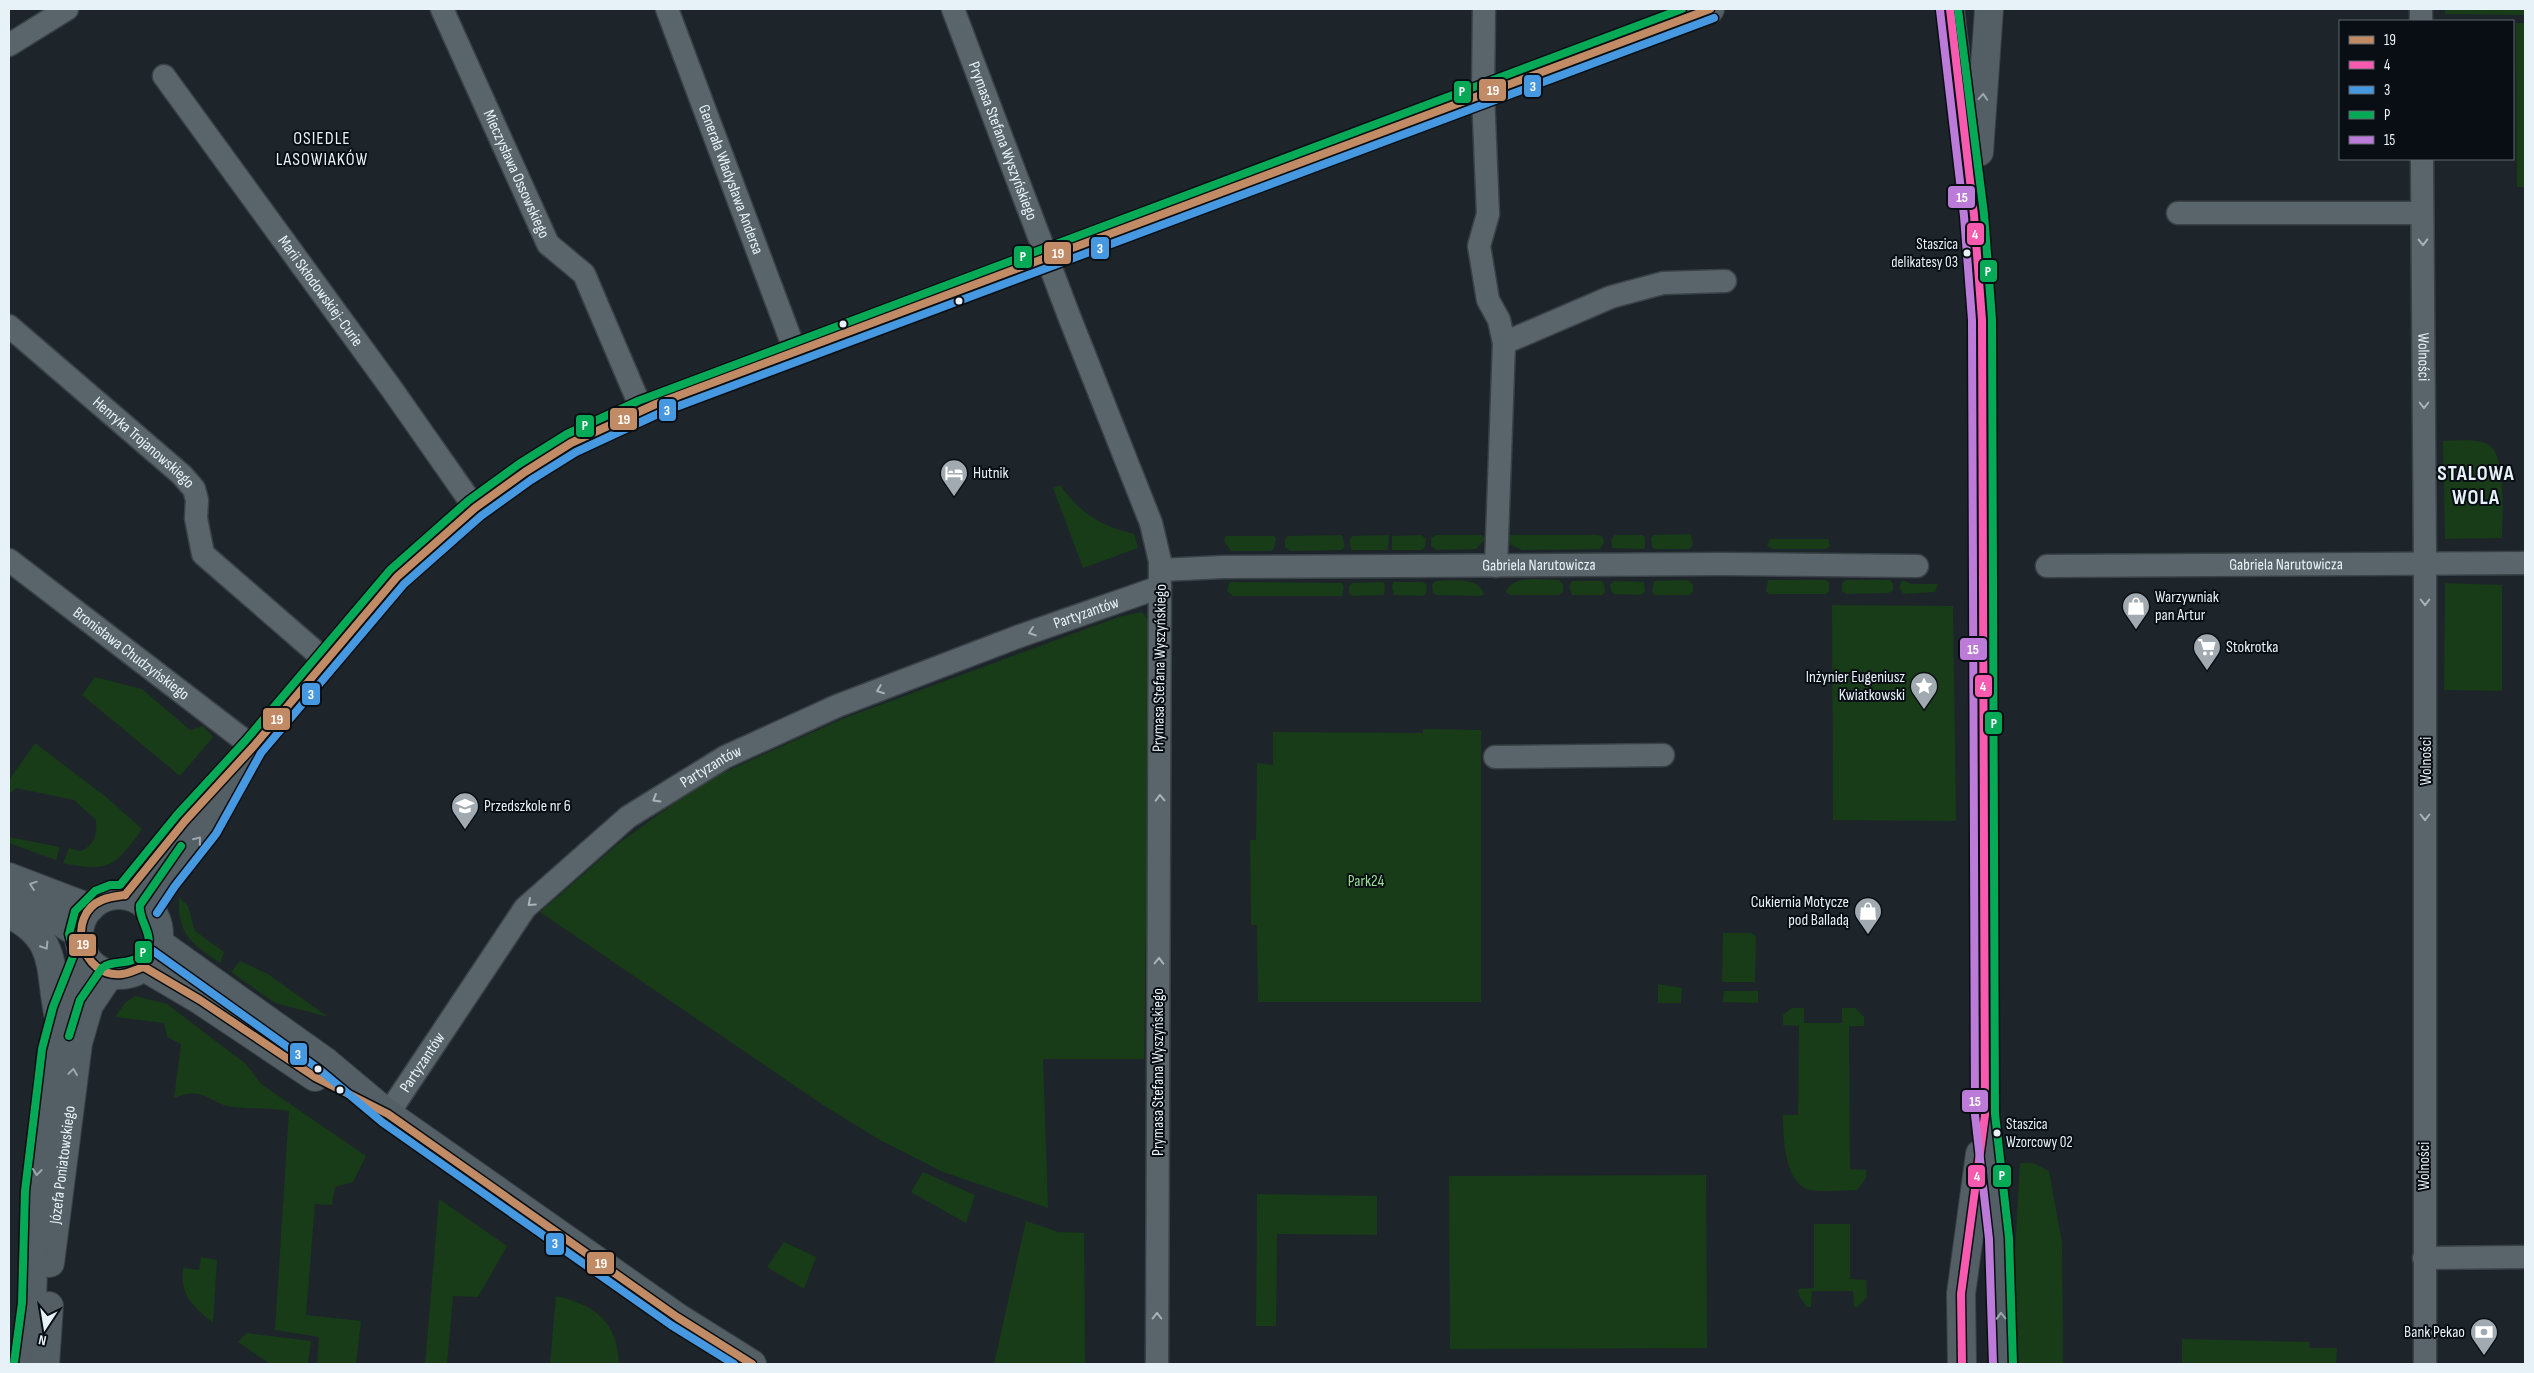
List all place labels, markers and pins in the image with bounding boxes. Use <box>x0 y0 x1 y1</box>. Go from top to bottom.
place label: Staszica delikatesy 03 <box>1891 235 1958 272</box>
marker: Staszica delikatesy 03 <box>1962 248 1972 258</box>
unlabelled marker <box>954 296 964 306</box>
unlabelled marker <box>838 319 848 329</box>
hotel icon: Hutnik <box>939 458 969 497</box>
place label: Hutnik <box>973 464 1009 483</box>
place label: Warzywniak pan Artur <box>2155 588 2219 625</box>
shop icon: Warzywniak pan Artur <box>2121 591 2151 630</box>
supermarket icon: Stokrotka <box>2192 632 2222 671</box>
place label: Stokrotka <box>2226 638 2278 657</box>
place label: Inżynier Eugeniusz Kwiatkowski <box>1806 668 1905 705</box>
place icon: Inżynier Eugeniusz Kwiatkowski <box>1909 671 1939 710</box>
school or university icon: Przedszkole nr 6 <box>450 791 480 830</box>
place label: Przedszkole nr 6 <box>484 797 571 816</box>
place label: Cukiernia Motycze pod Balladą <box>1751 893 1849 930</box>
shop icon: Cukiernia Motycze pod Balladą <box>1853 896 1883 935</box>
unlabelled marker <box>313 1064 323 1074</box>
unlabelled marker <box>335 1085 345 1095</box>
place label: Staszica Wzorcowy 02 <box>2006 1115 2073 1152</box>
marker: Staszica Wzorcowy 02 <box>1992 1128 2002 1138</box>
bank icon: Bank Pekao <box>2469 1317 2499 1356</box>
place label: Bank Pekao <box>2404 1323 2465 1342</box>

